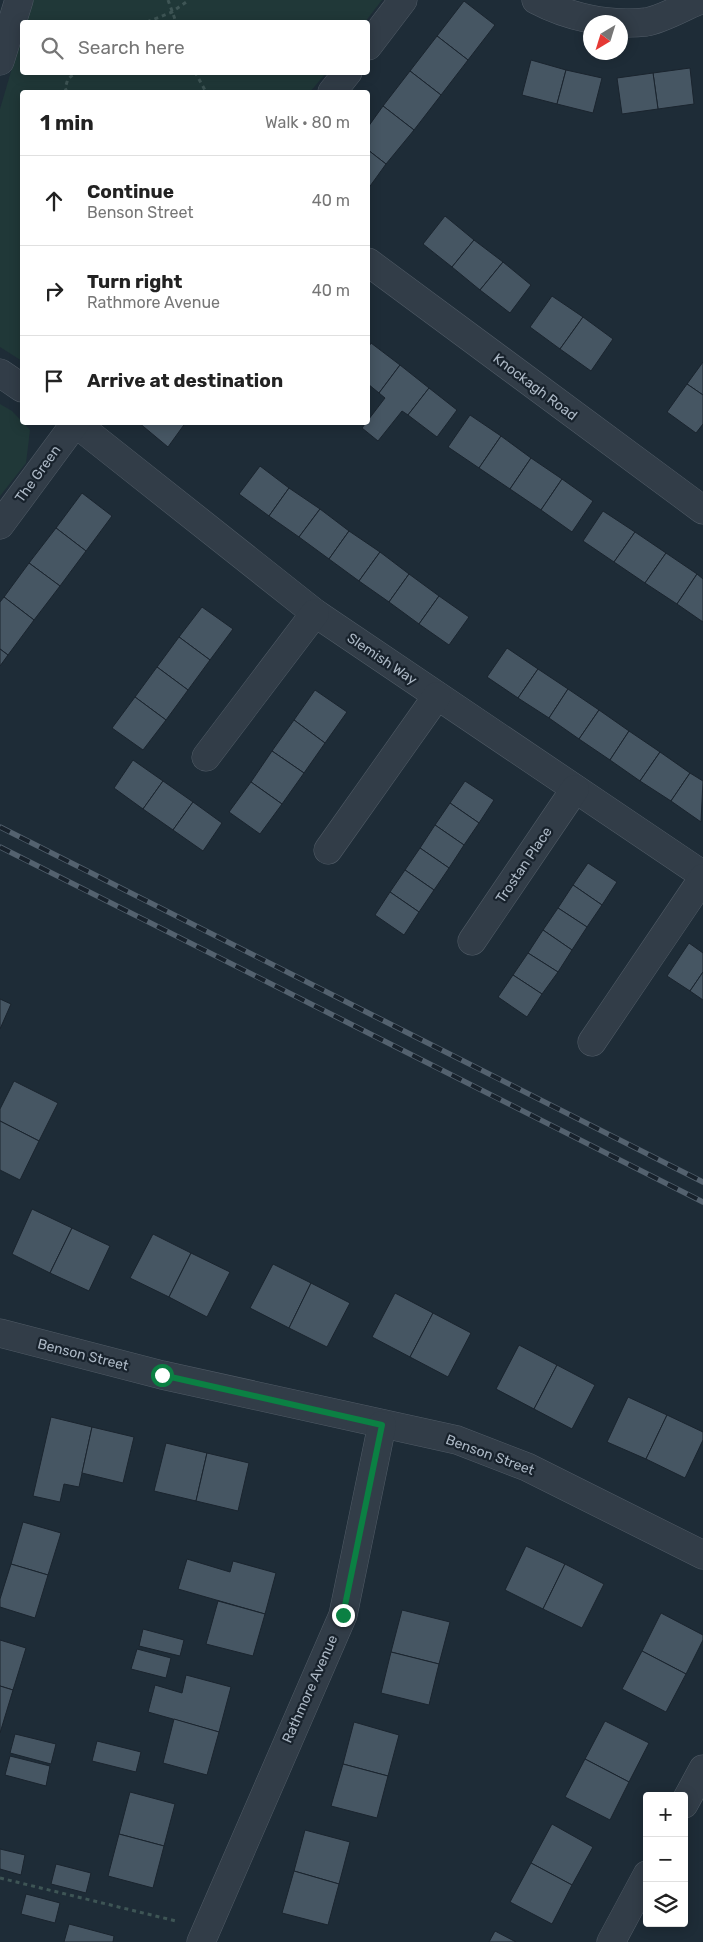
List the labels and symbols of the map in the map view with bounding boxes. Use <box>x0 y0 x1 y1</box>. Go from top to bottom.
north arrow <box>583 15 628 60</box>
street label: Knockagh Road <box>490 350 580 424</box>
street label: The Green <box>12 442 64 506</box>
street label: Slemish Way <box>344 629 420 689</box>
street label: Trostan Place <box>492 824 556 906</box>
street label: Benson Street <box>36 1335 131 1375</box>
route start <box>151 1364 174 1387</box>
street label: Benson Street <box>443 1431 537 1479</box>
route end <box>332 1604 355 1627</box>
street label: Rathmore Avenue <box>279 1632 342 1746</box>

